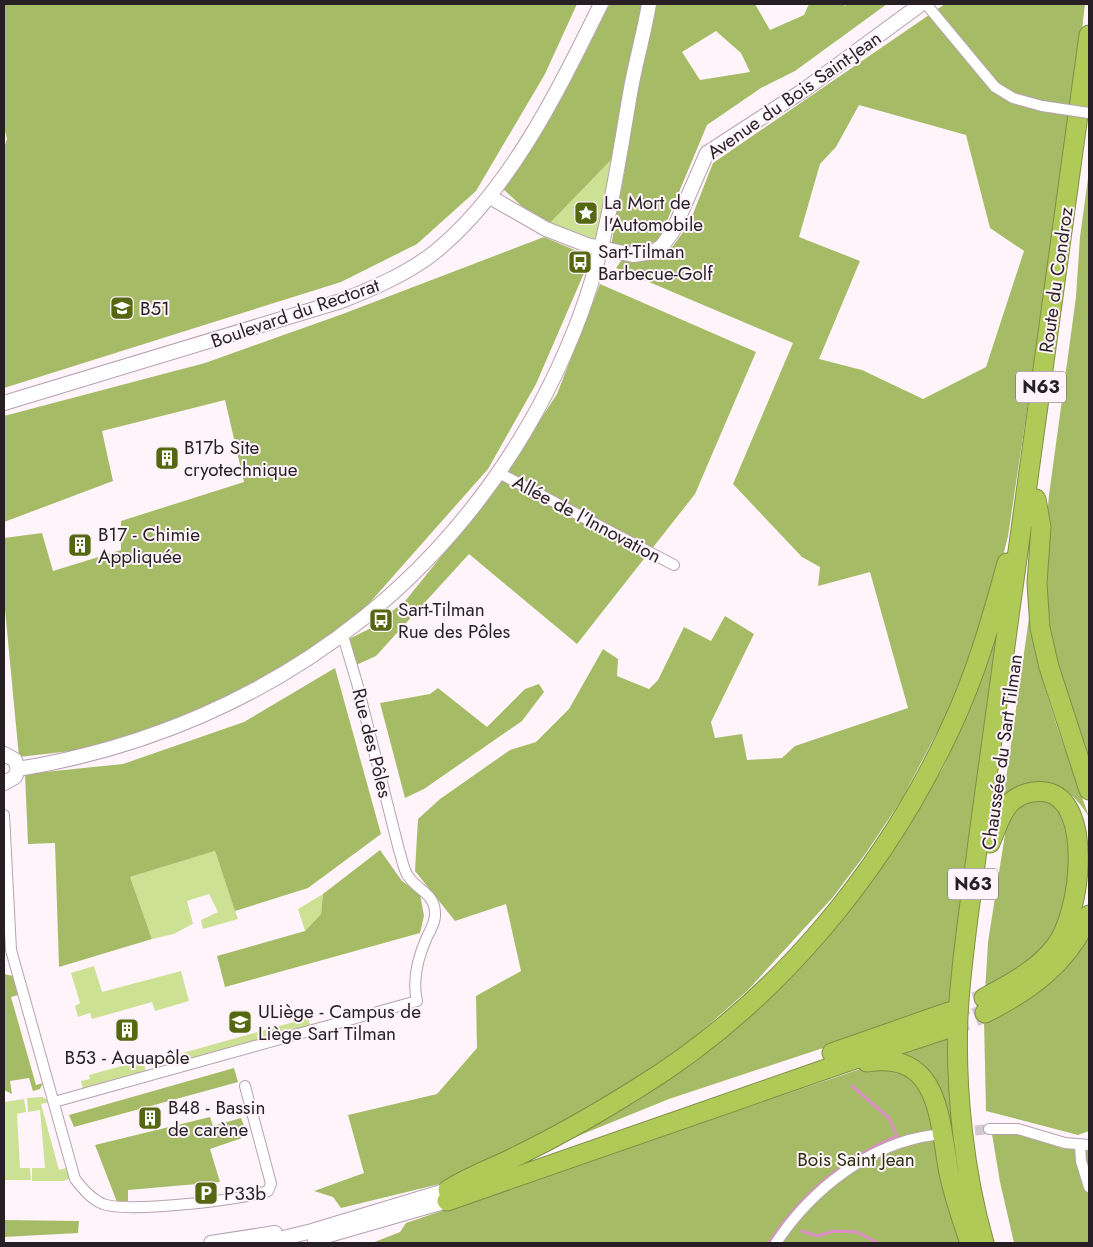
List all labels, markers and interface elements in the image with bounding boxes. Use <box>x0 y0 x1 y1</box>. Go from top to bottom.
street label: Avenue du Bois Saint-Jean <box>701 25 887 165</box>
place label: La Mort de l'Automobile <box>604 189 703 238</box>
place icon: La Mort de l'Automobile <box>573 200 599 226</box>
street label: Route du Condroz <box>1032 205 1080 355</box>
place label: Sart-Tilman Barbecue-Golf <box>598 238 713 287</box>
bus stop icon: Sart-Tilman Barbecue-Golf <box>567 249 593 275</box>
street label: Boulevard du Rectorat <box>207 271 383 355</box>
school or university icon: B51 <box>109 295 135 321</box>
place label: B51 <box>140 295 170 322</box>
road number: N63 <box>1016 372 1066 402</box>
place label: B17b Site cryotechnique <box>184 434 298 483</box>
building icon: B17b Site cryotechnique <box>154 445 180 471</box>
street label: Allée de l'Innovation <box>508 468 666 570</box>
place label: B17 - Chimie Appliquée <box>98 521 200 570</box>
building icon: B17 - Chimie Appliquée <box>67 532 93 558</box>
place label: Sart-Tilman Rue des Pôles <box>398 596 510 645</box>
bus stop icon: Sart-Tilman Rue des Pôles <box>368 607 394 633</box>
street label: Chaussée du Sart Tilman <box>975 652 1029 852</box>
street label: Rue des Pôles <box>345 685 399 801</box>
road number: N63 <box>948 869 998 900</box>
place label: ULiège - Campus de Liège Sart Tilman <box>258 998 421 1047</box>
school or university icon: ULiège - Campus de Liège Sart Tilman <box>227 1009 253 1035</box>
building icon: B53 - Aquapôle <box>114 1017 140 1043</box>
place label: B53 - Aquapôle <box>65 1044 190 1071</box>
place label: B48 - Bassin de carène <box>168 1094 265 1143</box>
building icon: B48 - Bassin de carène <box>137 1105 163 1131</box>
park label: Bois Saint Jean <box>797 1146 915 1173</box>
parking icon: P33b <box>193 1180 219 1206</box>
place label: P33b <box>224 1180 266 1207</box>

